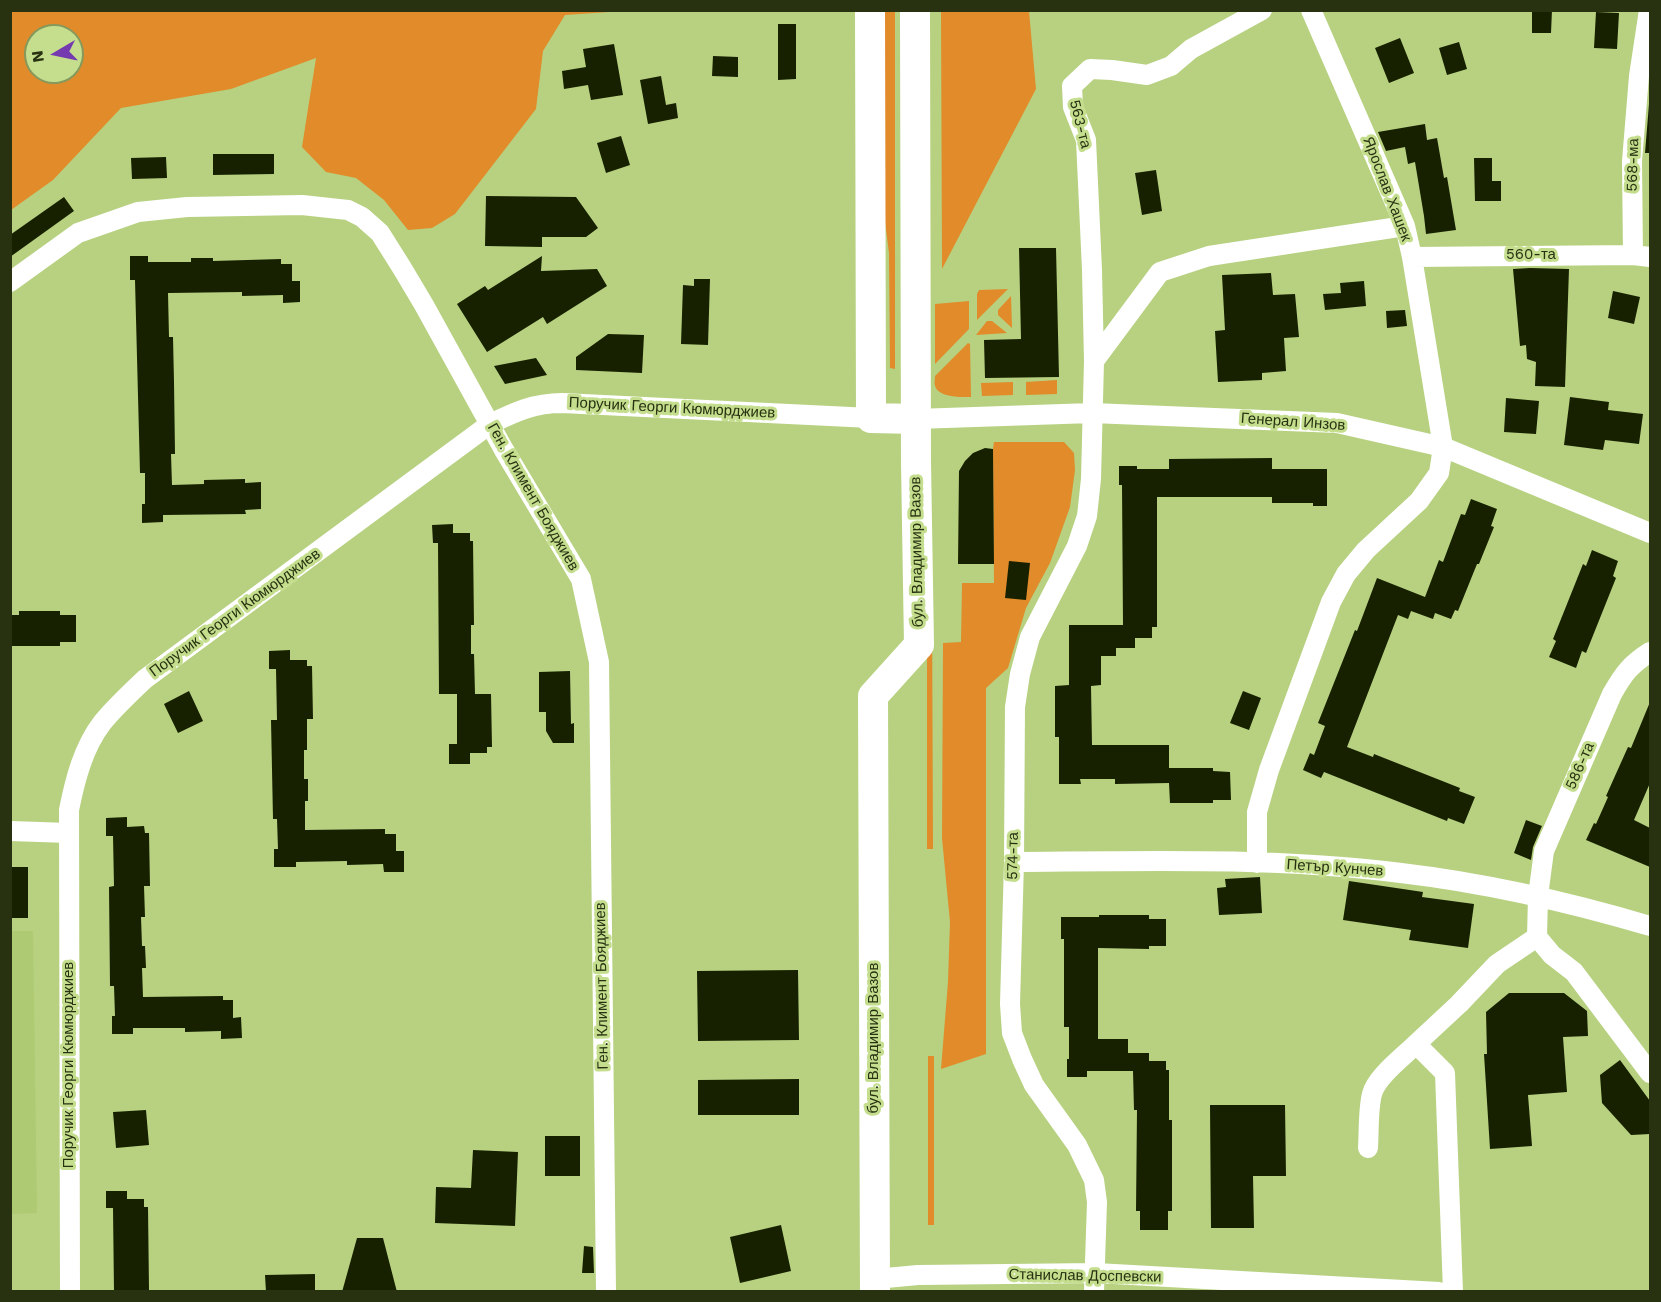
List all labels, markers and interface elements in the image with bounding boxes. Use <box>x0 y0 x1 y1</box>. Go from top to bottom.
north arrow <box>24 24 84 84</box>
text: N <box>27 49 48 64</box>
street label: 563-та <box>1065 98 1095 150</box>
street label: Ярослав Хашек <box>1359 134 1415 244</box>
street label: 568-ма <box>1623 138 1643 192</box>
street label: 560-та <box>1506 246 1556 264</box>
street label: Поручик Георги Кюмюрджиев <box>568 394 776 422</box>
street label: Генерал Инзов <box>1240 409 1346 435</box>
street label: Ген. Климент Бояджиев <box>483 420 583 574</box>
street label: бул. Владимир Вазов <box>907 476 927 628</box>
street label: Поручик Георги Кюмюрджиев <box>146 545 324 681</box>
street label: 586-та <box>1562 740 1598 792</box>
street label: 574-та <box>1004 832 1022 880</box>
street label: Петър Кунчев <box>1286 856 1384 880</box>
street label: Ген. Климент Бояджиев <box>592 902 612 1070</box>
street label: Поручик Георги Кюмюрджиев <box>60 962 78 1168</box>
street label: бул. Владимир Вазов <box>865 963 883 1113</box>
street label: Станислав Доспевски <box>1008 1266 1162 1286</box>

